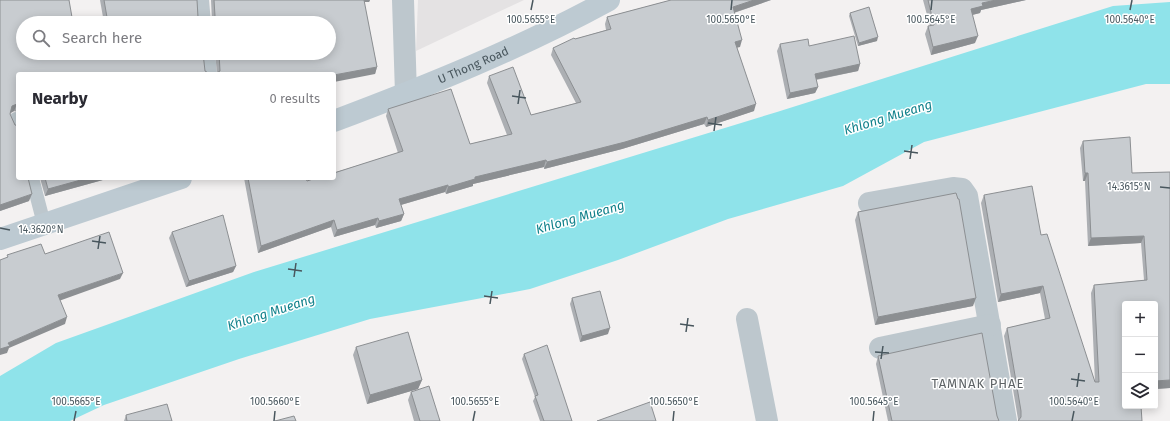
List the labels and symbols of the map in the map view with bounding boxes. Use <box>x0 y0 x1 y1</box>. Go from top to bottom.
text: 100.5655°E <box>507 14 555 26</box>
text: 100.5650°E <box>706 14 756 26</box>
text: 100.5645°E <box>906 14 956 26</box>
text: 100.5640°E <box>1105 14 1155 26</box>
street label: U Thong Road <box>436 44 511 87</box>
water label: Khlong Mueang <box>842 96 934 138</box>
text: 14.3615°N <box>1107 181 1151 193</box>
water label: Khlong Mueang <box>534 197 626 237</box>
text: 14.3620°N <box>19 224 63 236</box>
water label: Khlong Mueang <box>225 291 317 333</box>
district label: TAMNAK PHAE <box>932 376 1024 391</box>
text: 100.5665°E <box>51 396 101 408</box>
text: 100.5660°E <box>250 396 300 408</box>
text: 100.5655°E <box>451 396 499 408</box>
text: 100.5650°E <box>649 396 699 408</box>
text: 100.5645°E <box>849 396 899 408</box>
text: 100.5640°E <box>1049 396 1099 408</box>

